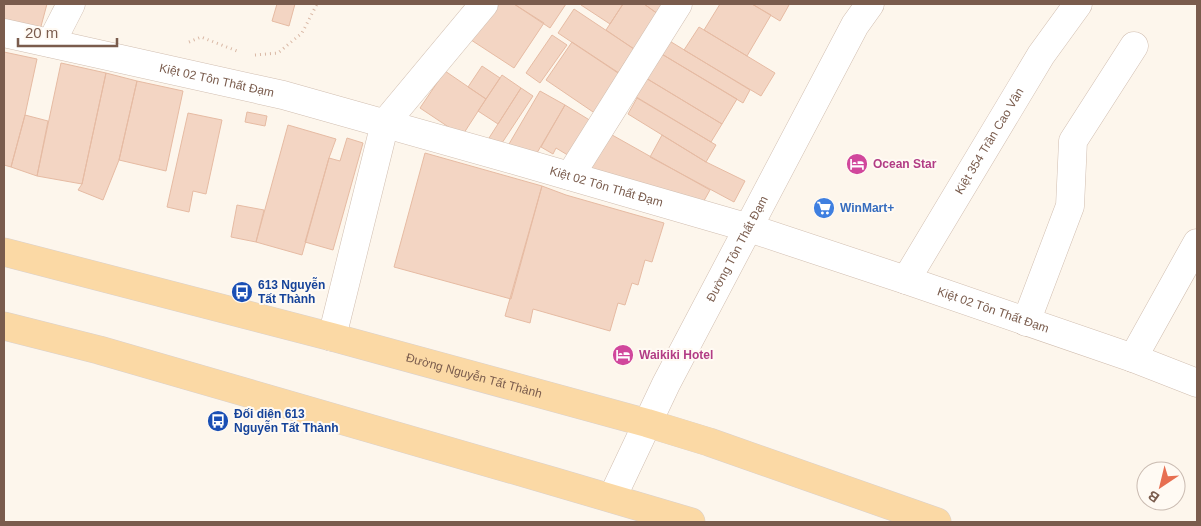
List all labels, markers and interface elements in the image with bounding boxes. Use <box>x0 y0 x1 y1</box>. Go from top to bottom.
scale bar <box>18 15 116 47</box>
text: 20 m <box>25 24 58 41</box>
street label: Kiệt 02 Tôn Thất Đạm <box>158 61 276 100</box>
street label: Kiệt 354 Trần Cao Vân <box>952 85 1027 197</box>
hotel icon: Ocean Star <box>845 152 869 176</box>
place label: Ocean Star <box>873 157 937 171</box>
street label: Kiệt 02 Tôn Thất Đạm <box>548 164 665 210</box>
street label: Đường Tôn Thất Đạm <box>704 193 771 304</box>
supermarket icon: WinMart+ <box>812 196 836 220</box>
place label: WinMart+ <box>840 201 894 215</box>
place label: 613 Nguyễn Tất Thành <box>258 277 325 306</box>
bus stop icon: 613 Nguyễn Tất Thành <box>230 280 254 304</box>
street label: Kiệt 02 Tôn Thất Đạm <box>936 284 1051 336</box>
hotel icon: Waikiki Hotel <box>611 343 635 367</box>
place label: Waikiki Hotel <box>639 348 713 362</box>
street label: Đường Nguyễn Tất Thành <box>404 351 544 401</box>
place label: Đối diện 613 Nguyễn Tất Thành <box>234 407 339 435</box>
bus stop icon: Đối diện 613 Nguyễn Tất Thành <box>206 409 230 433</box>
north arrow <box>1136 461 1186 511</box>
text: B <box>1145 487 1162 506</box>

